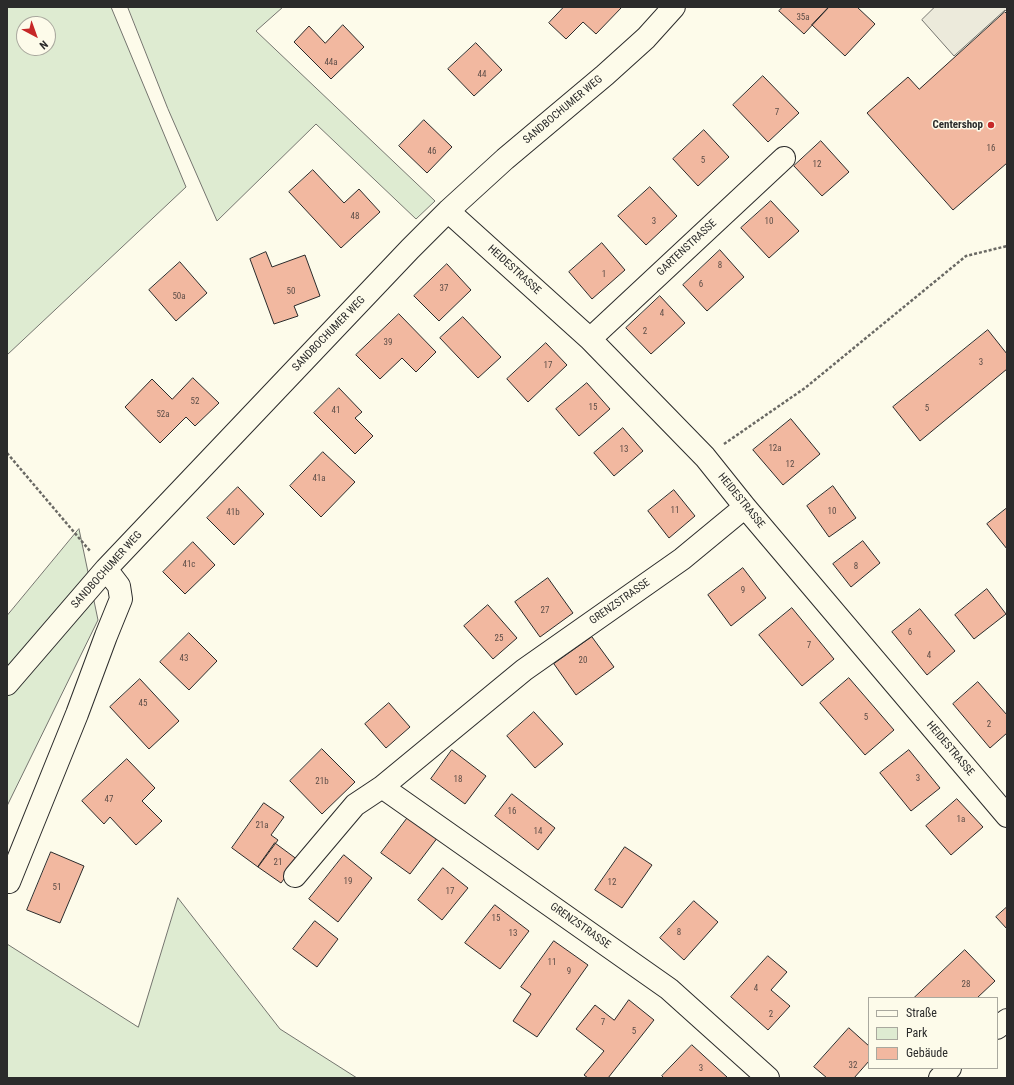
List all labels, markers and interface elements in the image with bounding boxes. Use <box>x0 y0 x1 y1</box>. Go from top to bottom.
house number: 35a <box>796 13 810 23</box>
north arrow <box>16 16 56 56</box>
text: N <box>37 38 50 52</box>
house number: 44a <box>324 58 338 68</box>
house number: 44 <box>478 70 486 80</box>
street label: SANDBOCHUMER WEG <box>521 73 605 147</box>
house number: 7 <box>775 108 779 118</box>
place label: Centershop <box>932 118 983 132</box>
marker: Centershop <box>986 120 996 130</box>
house number: 16 <box>987 144 995 154</box>
house number: 46 <box>428 147 436 157</box>
house number: 5 <box>701 156 705 166</box>
house number: 12 <box>813 160 821 170</box>
house number: 48 <box>351 212 359 222</box>
house number: 3 <box>652 217 656 227</box>
street label: GARTENSTRASSE <box>654 217 720 279</box>
house number: 10 <box>765 217 773 227</box>
street label: HEIDESTRASSE <box>485 243 543 297</box>
house number: 8 <box>718 261 722 271</box>
house number: 1 <box>602 270 606 280</box>
house number: 6 <box>699 280 703 290</box>
house number: 37 <box>440 284 448 294</box>
house number: 50 <box>287 287 295 297</box>
house number: 50a <box>172 292 186 302</box>
street label: SANDBOCHUMER WEG <box>290 294 368 374</box>
house number: 4 <box>660 309 664 319</box>
house number: 2 <box>643 327 647 337</box>
house number: 39 <box>384 338 392 348</box>
house number: 3 <box>979 358 983 368</box>
house number: 17 <box>544 361 552 371</box>
house number: 52 <box>191 397 199 407</box>
house number: 15 <box>589 403 597 413</box>
house number: 5 <box>925 404 929 414</box>
house number: 41 <box>332 406 340 416</box>
house number: 52a <box>156 410 170 420</box>
house number: 12a <box>768 444 782 454</box>
house number: 13 <box>620 445 628 455</box>
house number: 12 <box>786 460 794 470</box>
street label: HEIDESTRASSE <box>715 471 767 531</box>
house number: 41a <box>312 474 326 484</box>
house number: 11 <box>671 506 679 516</box>
house number: 10 <box>828 507 836 517</box>
house number: 41b <box>226 508 240 518</box>
street label: SANDBOCHUMER WEG <box>69 529 145 611</box>
house number: 41c <box>182 560 196 570</box>
house number: 8 <box>854 562 858 572</box>
street label: GRENZSTRASSE <box>587 576 653 628</box>
house number: 9 <box>741 586 745 596</box>
house number: 27 <box>541 606 549 616</box>
house number: 6 <box>908 628 912 638</box>
house number: 25 <box>495 634 503 644</box>
house number: 7 <box>807 641 811 651</box>
house number: 4 <box>927 651 931 661</box>
house number: 43 <box>180 654 188 664</box>
house number: 20 <box>579 656 587 666</box>
house number: 45 <box>139 699 147 709</box>
house number: 5 <box>864 713 868 723</box>
street label: HEIDESTRASSE <box>923 719 977 779</box>
house number: 2 <box>987 720 991 730</box>
house number: 3 <box>916 774 920 784</box>
house number: 18 <box>454 775 462 785</box>
house number: 21b <box>315 777 329 787</box>
house number: 47 <box>105 795 113 805</box>
house number: 16 <box>508 807 516 817</box>
house number: 1a <box>957 815 965 825</box>
house number: 21a <box>255 821 269 831</box>
house number: 14 <box>534 827 542 837</box>
house number: 21 <box>274 858 282 868</box>
house number: 19 <box>344 877 352 887</box>
house number: 12 <box>608 878 616 888</box>
house number: 51 <box>53 883 61 893</box>
house number: 17 <box>446 887 454 897</box>
street label: GRENZSTRASSE <box>547 900 613 952</box>
house number: 15 <box>492 914 500 924</box>
house number: 8 <box>677 928 681 938</box>
house number: 13 <box>509 929 517 939</box>
house number: 11 <box>548 958 556 968</box>
house number: 9 <box>567 967 571 977</box>
house number: 28 <box>962 980 970 990</box>
house number: 4 <box>754 984 758 994</box>
legend <box>868 997 998 1069</box>
text: Straße <box>906 1006 937 1020</box>
house number: 2 <box>769 1010 773 1020</box>
house number: 7 <box>601 1018 605 1028</box>
text: Park <box>906 1026 927 1040</box>
house number: 5 <box>632 1027 636 1037</box>
text: Gebäude <box>906 1046 948 1060</box>
house number: 32 <box>849 1061 857 1071</box>
house number: 3 <box>699 1064 703 1074</box>

